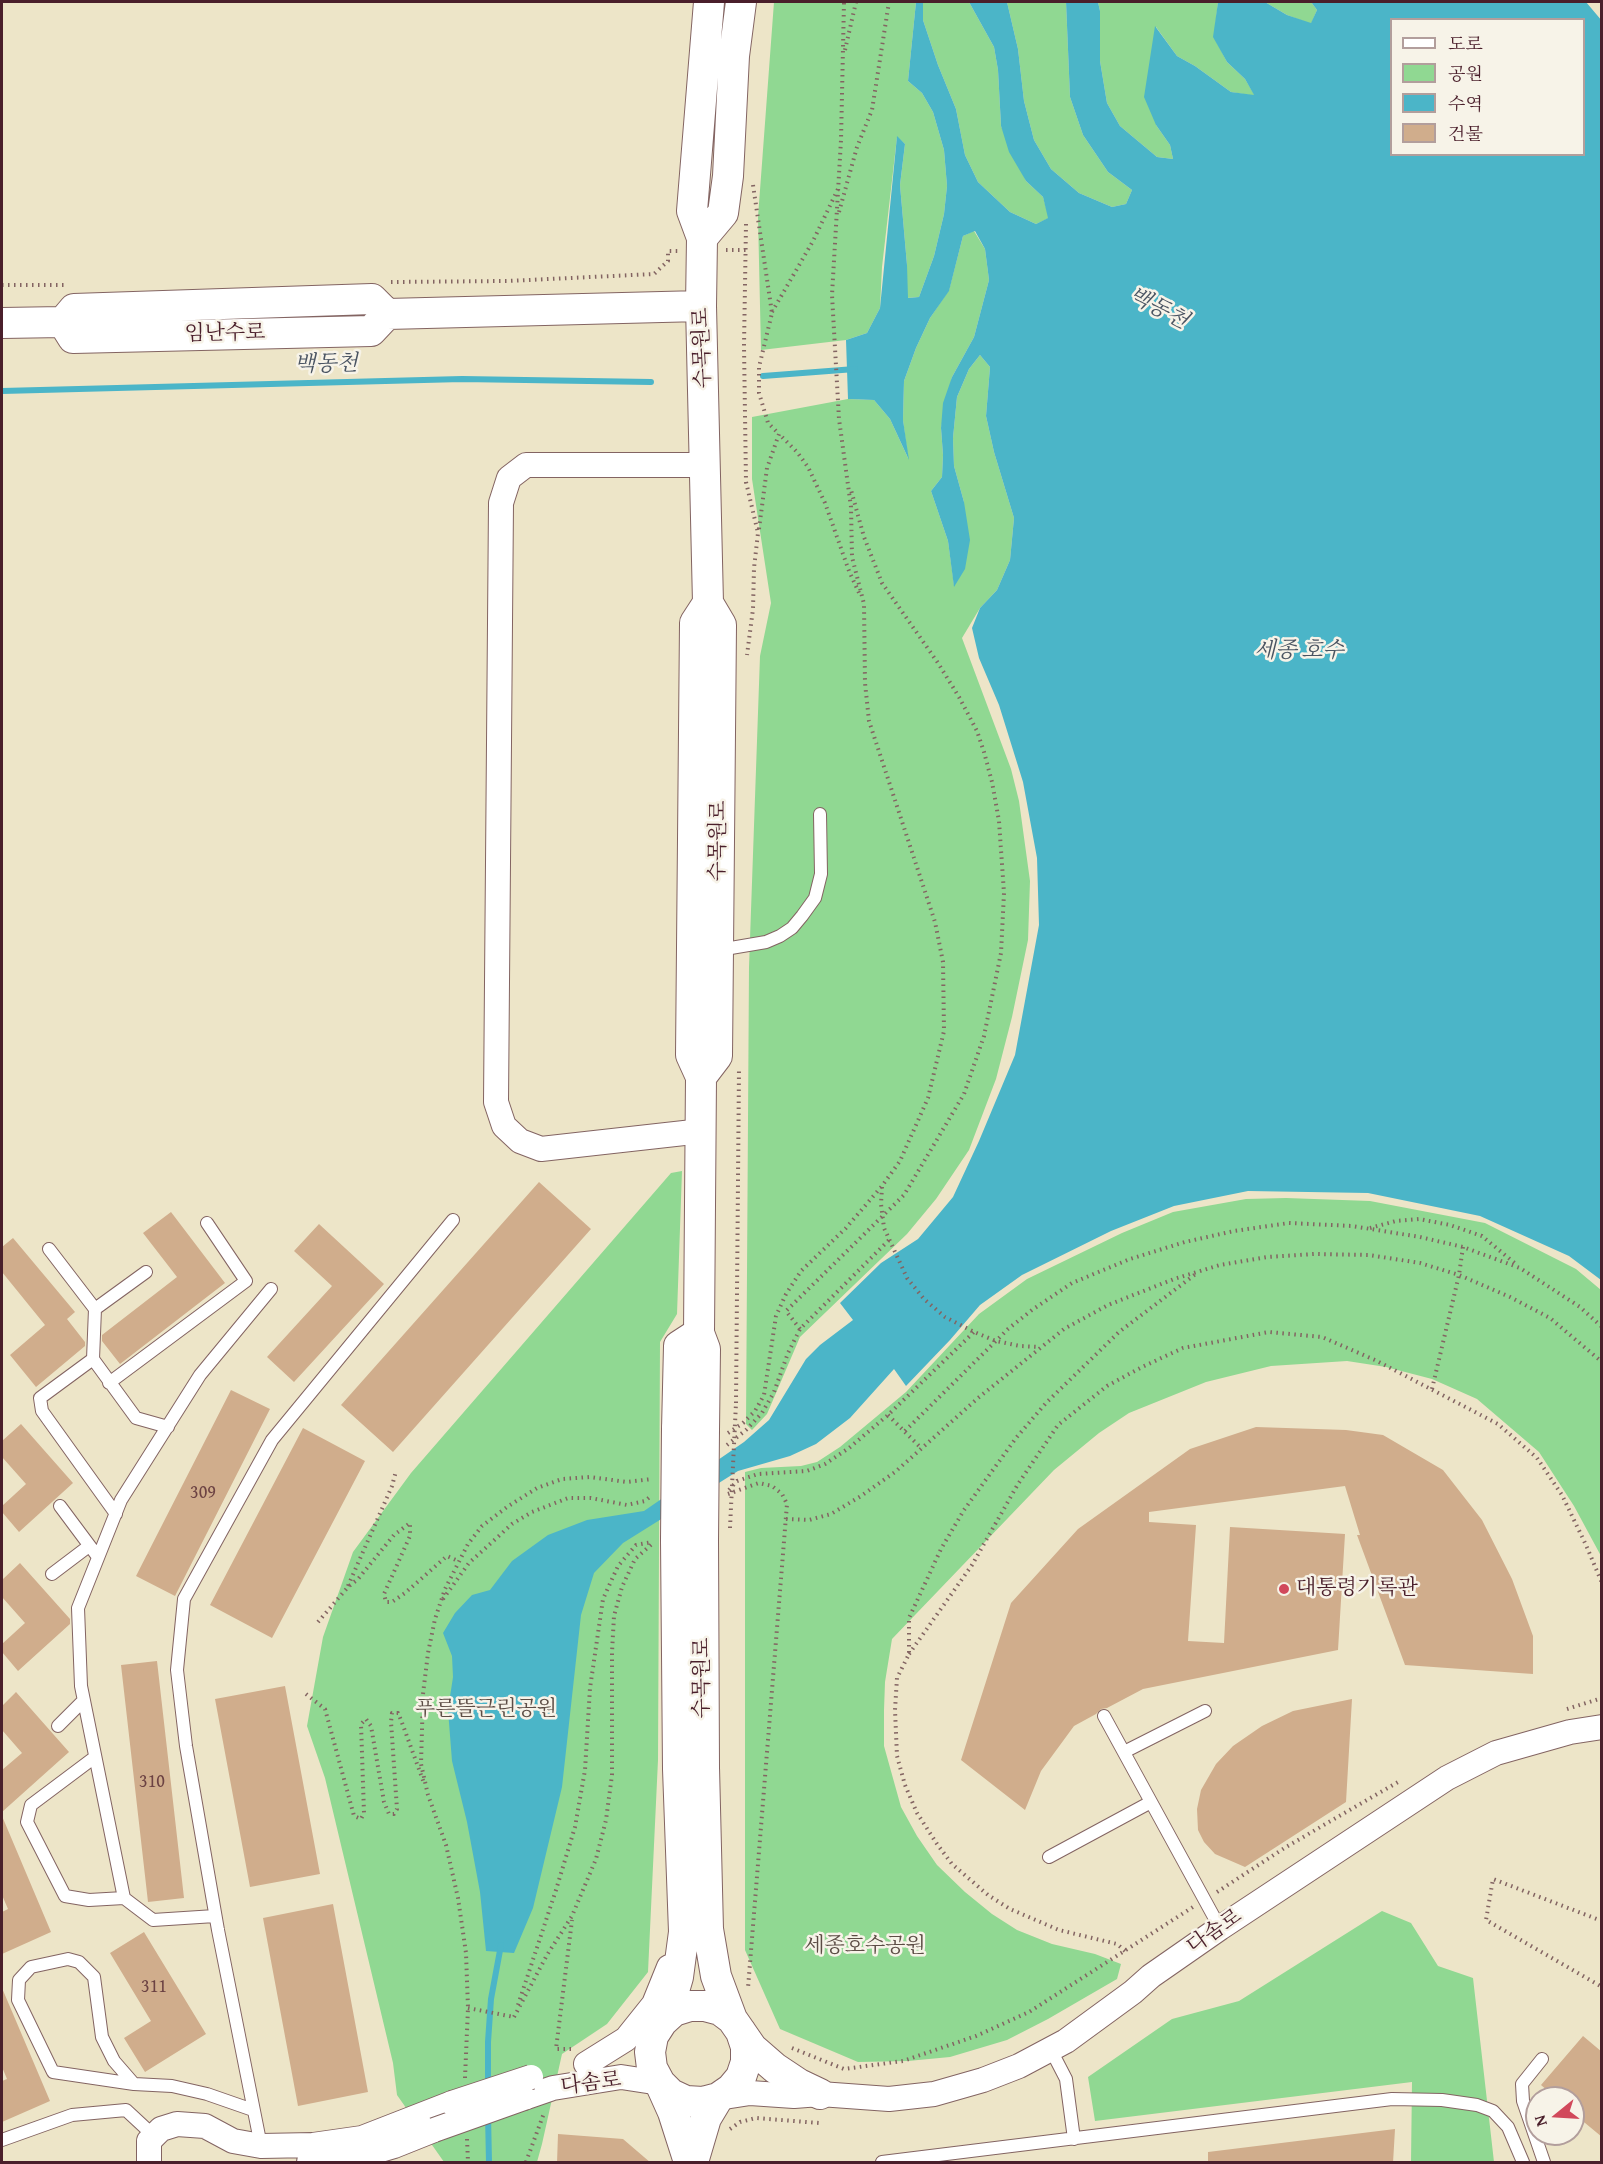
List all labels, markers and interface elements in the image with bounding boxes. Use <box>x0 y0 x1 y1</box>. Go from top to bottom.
legend <box>1390 18 1585 156</box>
text: 도로 <box>1448 30 1483 57</box>
text: 공원 <box>1448 60 1483 87</box>
text: 수역 <box>1448 90 1483 117</box>
text: 건물 <box>1448 120 1483 147</box>
water label: 백동천 <box>1124 282 1192 336</box>
street label: 수목원로 <box>689 307 717 389</box>
street label: 임난수로 <box>184 321 266 347</box>
water label: 백동천 <box>294 351 358 379</box>
water label: 세종 호수 <box>1254 638 1344 664</box>
street label: 수목원로 <box>706 800 732 882</box>
house number: 309 <box>190 1482 216 1504</box>
place label: 대통령기록관 <box>1296 1576 1418 1602</box>
marker: 대통령기록관 <box>1277 1582 1291 1596</box>
street label: 수목원로 <box>690 1637 716 1719</box>
park label: 푸른뜰근린공원 <box>415 1697 557 1723</box>
house number: 310 <box>139 1771 165 1793</box>
street label: 다솜로 <box>1183 1904 1247 1960</box>
park label: 세종호수공원 <box>804 1934 926 1960</box>
house number: 311 <box>141 1976 167 1998</box>
street label: 다솜로 <box>559 2068 623 2100</box>
north arrow <box>1525 2086 1585 2146</box>
text: N <box>1527 2112 1553 2130</box>

